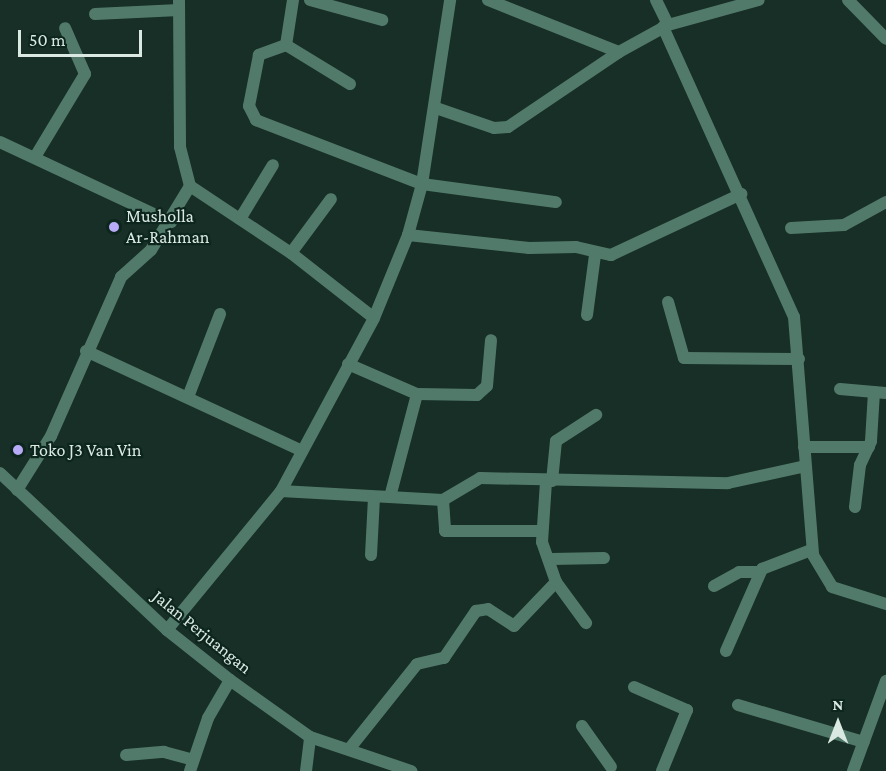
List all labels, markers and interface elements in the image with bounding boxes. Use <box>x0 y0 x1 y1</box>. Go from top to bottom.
scale bar <box>21 18 146 56</box>
text: 50 m <box>29 30 66 50</box>
place label: Musholla Ar-Rahman <box>126 206 209 248</box>
marker: Musholla Ar-Rahman <box>107 220 121 234</box>
place label: Toko J3 Van Vin <box>30 439 141 461</box>
marker: Toko J3 Van Vin <box>11 443 25 457</box>
street label: Jalan Perjuangan <box>148 585 256 679</box>
north arrow <box>808 693 868 753</box>
text: N <box>833 696 843 713</box>

